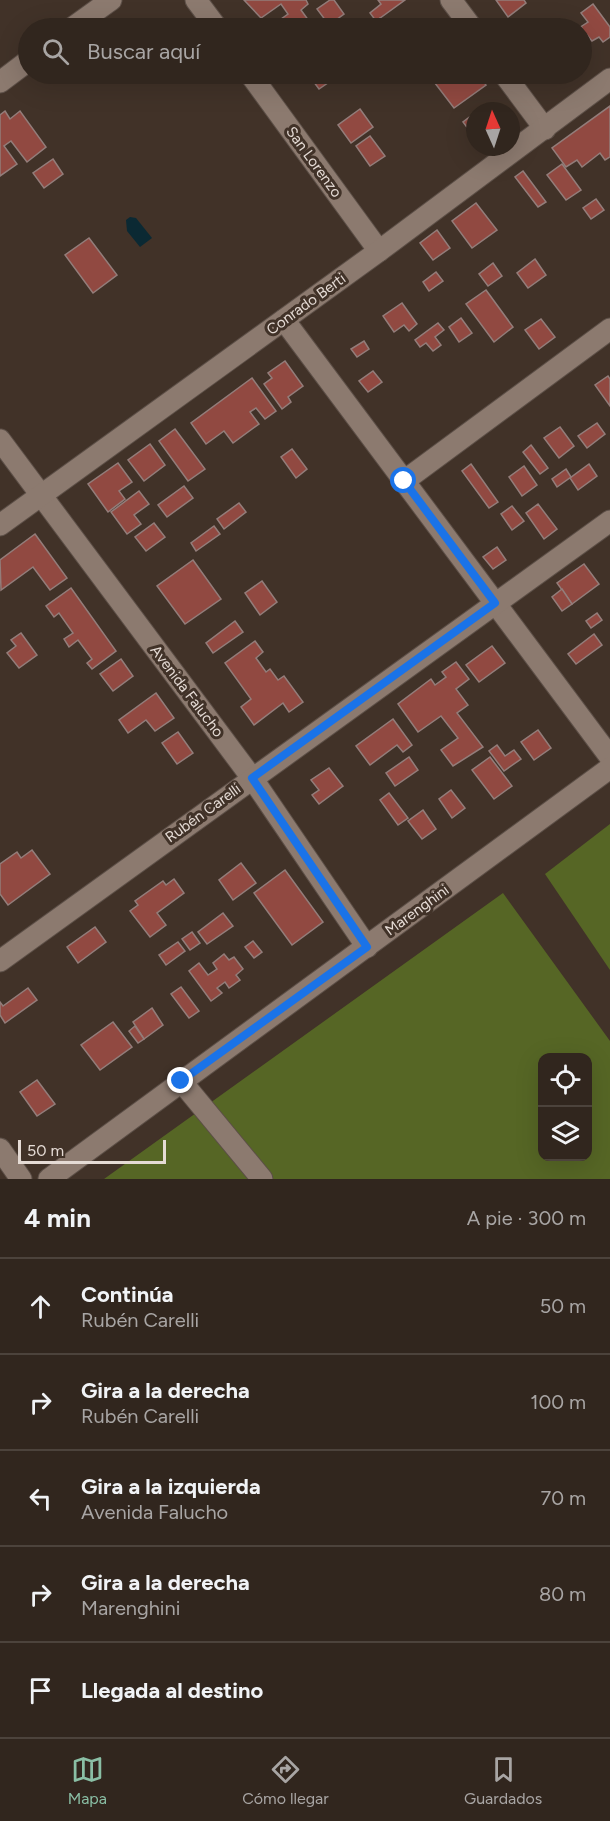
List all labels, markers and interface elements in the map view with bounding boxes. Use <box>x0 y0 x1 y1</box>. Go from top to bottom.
search box <box>18 18 592 84</box>
icon: search <box>39 35 72 68</box>
text: Buscar aquí <box>87 38 200 65</box>
north arrow <box>466 102 520 156</box>
street label: San Lorenzo <box>282 123 346 201</box>
street label: Conrado Berti <box>263 269 349 339</box>
route start <box>390 467 416 493</box>
street label: Avenida Falucho <box>147 642 228 741</box>
street label: Rubén Carelli <box>162 780 244 846</box>
street label: Marenghini <box>382 881 452 939</box>
map controls <box>538 1053 592 1161</box>
button: locate <box>538 1053 592 1107</box>
route end <box>167 1067 193 1093</box>
button: layers <box>538 1107 592 1161</box>
scale bar <box>18 1137 166 1164</box>
text: 50 m <box>27 1141 64 1160</box>
text: 4 min <box>24 1202 91 1234</box>
text: A pie · 300 m <box>467 1206 586 1230</box>
text: Continúa <box>81 1281 174 1308</box>
icon: ahead <box>24 1290 57 1323</box>
text: 50 m <box>540 1294 586 1318</box>
text: Rubén Carelli <box>81 1308 199 1332</box>
text: Gira a la derecha <box>81 1377 250 1404</box>
icon: right <box>24 1386 57 1419</box>
text: 100 m <box>530 1390 586 1414</box>
text: Rubén Carelli <box>81 1404 199 1428</box>
text: Gira a la izquierda <box>81 1473 261 1500</box>
icon: left <box>24 1482 57 1515</box>
text: 70 m <box>540 1486 586 1510</box>
text: Avenida Falucho <box>81 1500 228 1524</box>
text: Gira a la derecha <box>81 1569 250 1596</box>
icon: right <box>24 1578 57 1611</box>
text: 80 m <box>539 1582 586 1606</box>
text: Marenghini <box>81 1596 180 1620</box>
icon: arrive <box>24 1674 57 1707</box>
text: Llegada al destino <box>81 1677 263 1704</box>
tab: Mapa <box>68 1753 107 1808</box>
tab: Cómo llegar <box>242 1753 329 1808</box>
tab: Guardados <box>464 1753 542 1808</box>

